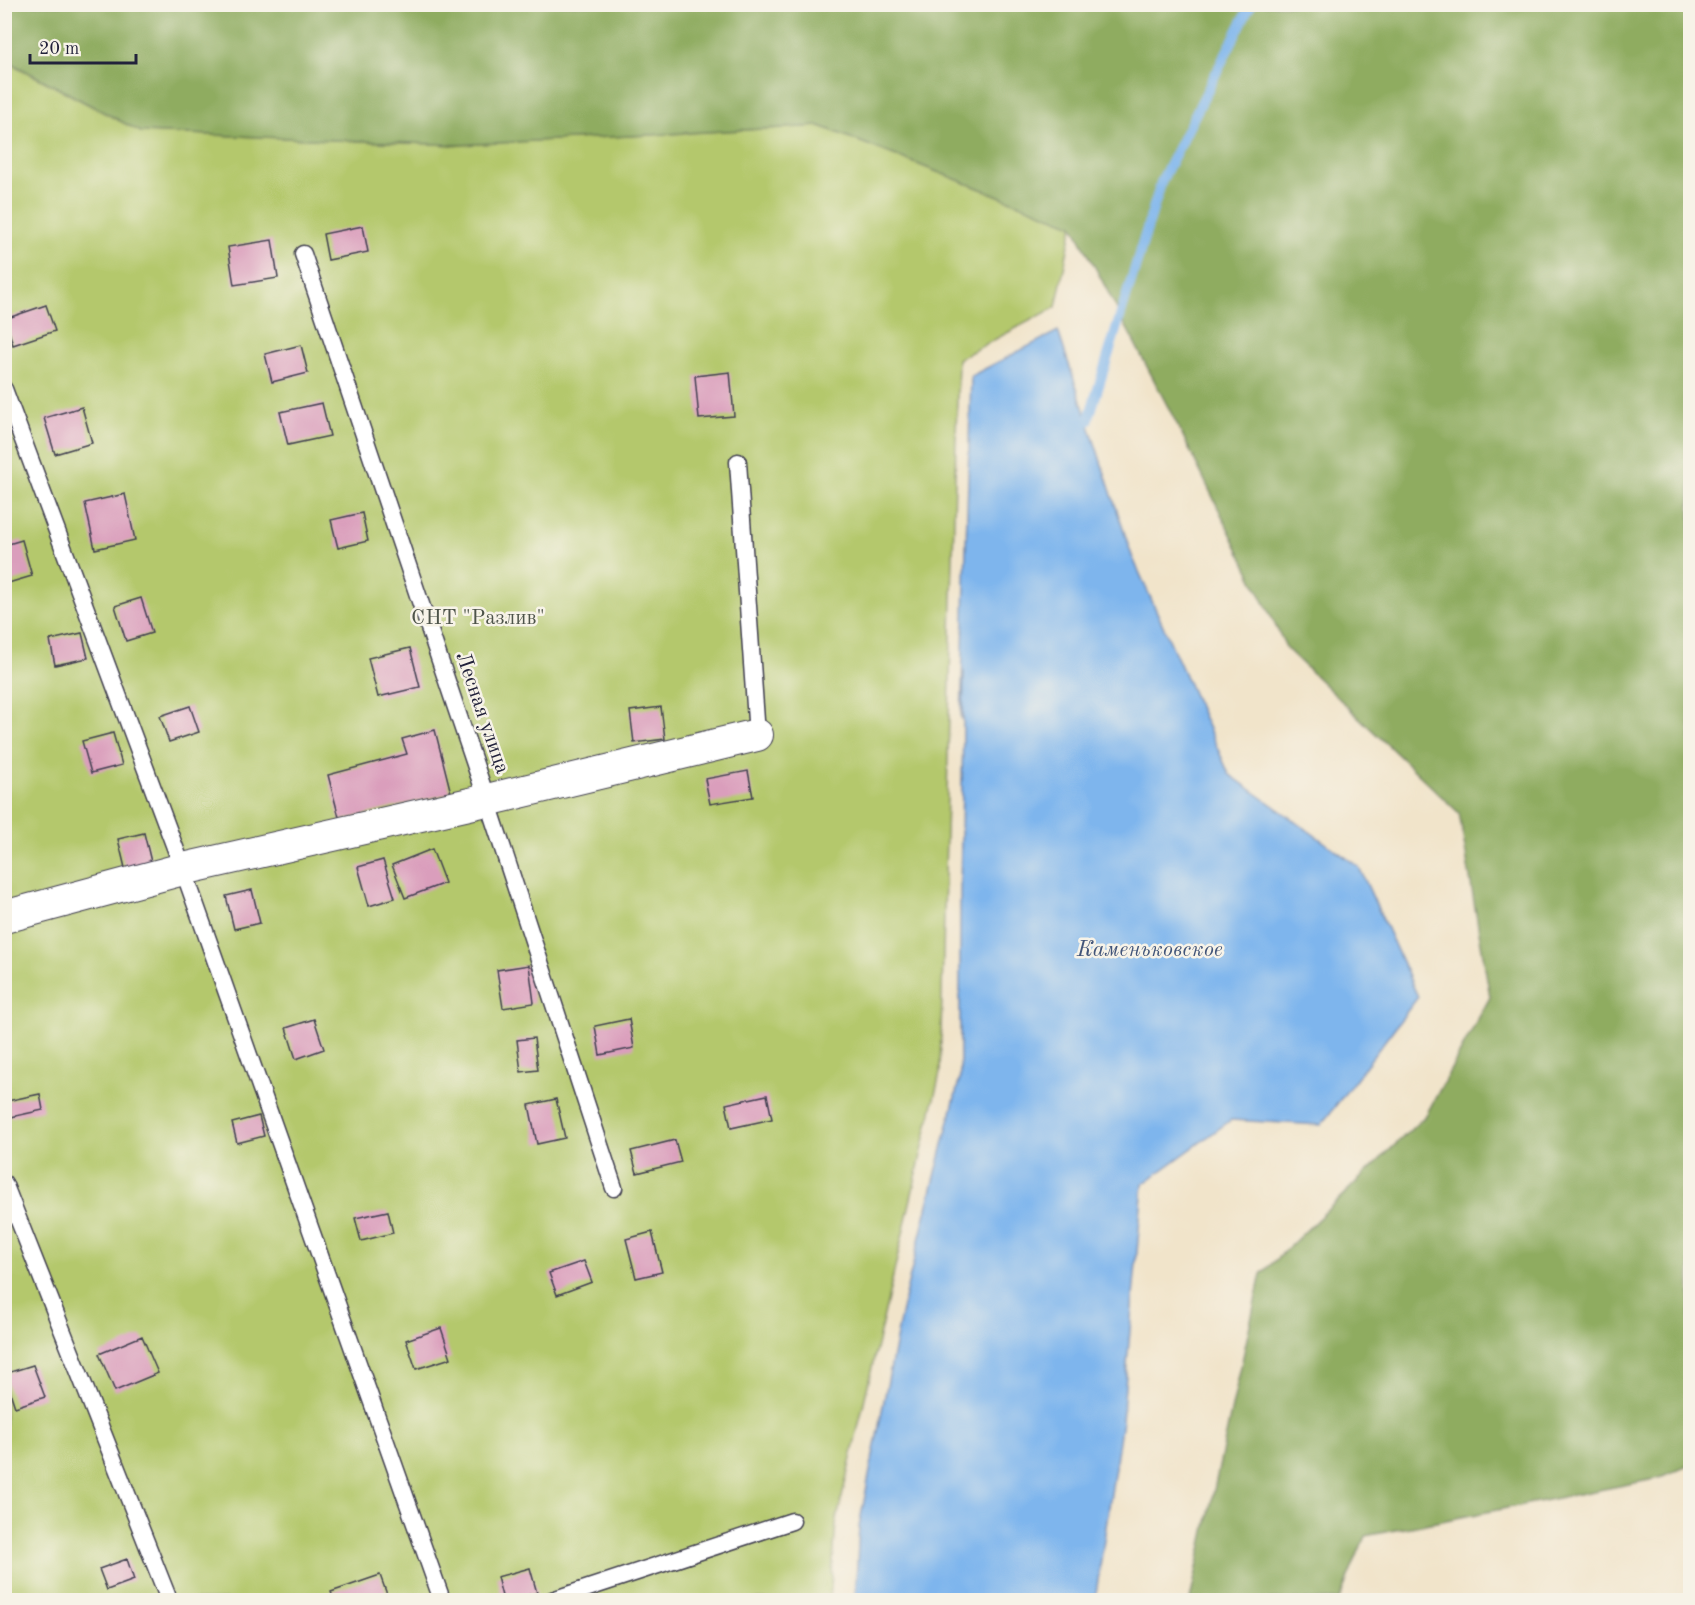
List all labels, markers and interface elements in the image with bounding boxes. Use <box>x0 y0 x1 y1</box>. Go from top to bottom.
scale bar <box>30 27 136 65</box>
text: 20 m <box>39 40 79 58</box>
park label: СНТ "Разлив" <box>411 608 545 629</box>
street label: Лесная улица <box>451 649 513 777</box>
water label: Каменьковское <box>1076 939 1223 961</box>

